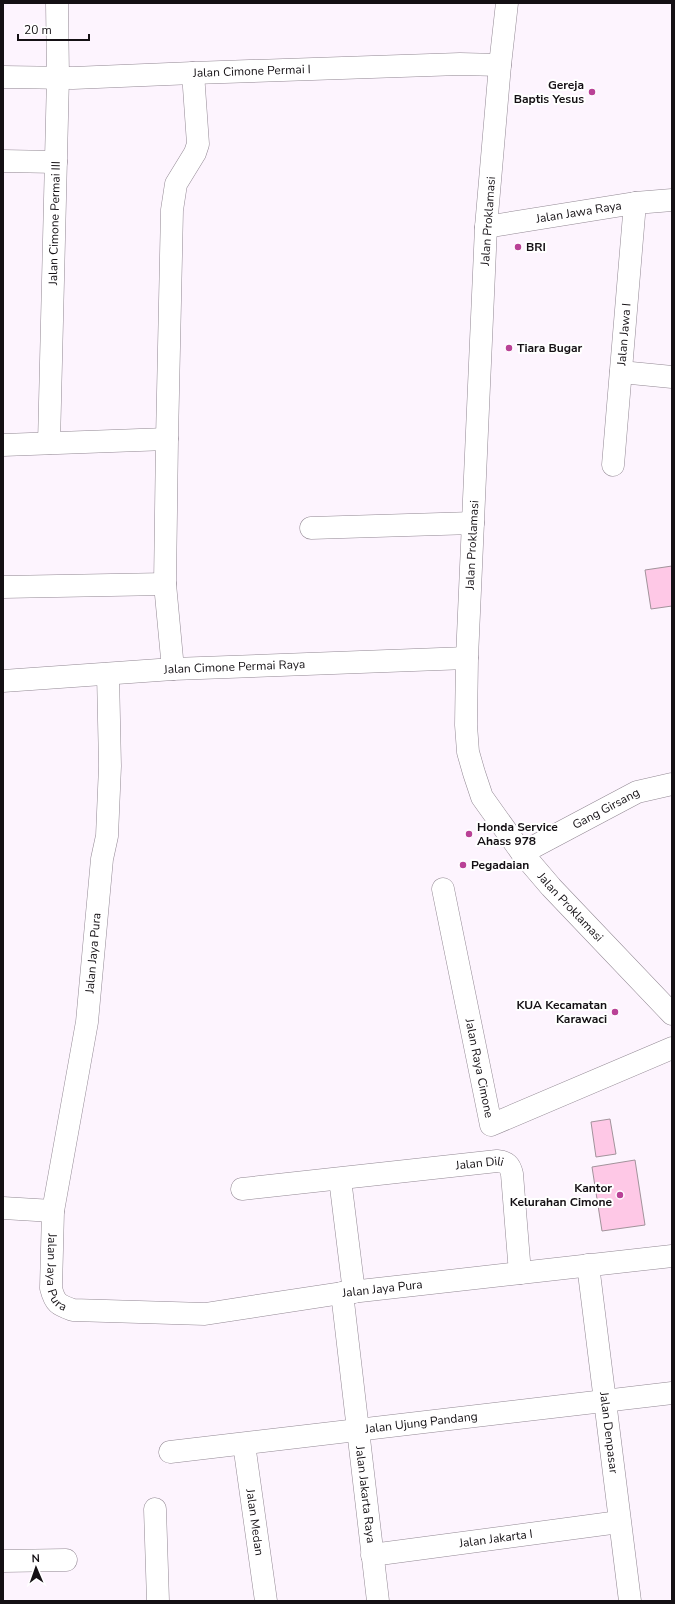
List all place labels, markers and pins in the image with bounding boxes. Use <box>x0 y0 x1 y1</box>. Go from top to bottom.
place label: Gereja Baptis Yesus <box>514 77 584 107</box>
marker: Gereja Baptis Yesus <box>587 87 597 97</box>
place label: BRI <box>526 239 546 255</box>
marker: BRI <box>513 242 523 252</box>
place label: Tiara Bugar <box>517 340 583 356</box>
marker: Tiara Bugar <box>504 343 514 353</box>
place label: Honda Service Ahass 978 <box>477 819 558 849</box>
marker: Honda Service Ahass 978 <box>464 829 474 839</box>
place label: Pegadaian <box>471 857 529 873</box>
marker: Pegadaian <box>458 860 468 870</box>
place label: KUA Kecamatan Karawaci <box>516 997 607 1027</box>
marker: KUA Kecamatan Karawaci <box>610 1007 620 1017</box>
place label: Kantor Kelurahan Cimone <box>510 1180 612 1210</box>
marker: Kantor Kelurahan Cimone <box>615 1190 625 1200</box>

